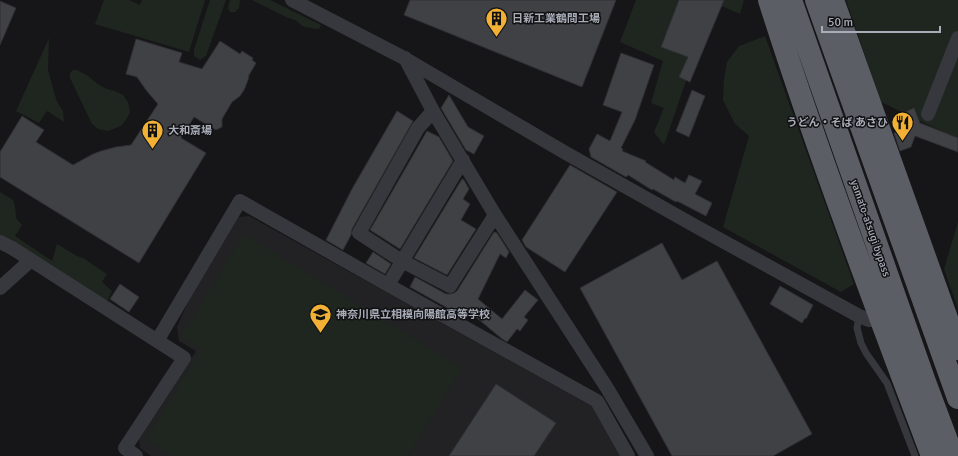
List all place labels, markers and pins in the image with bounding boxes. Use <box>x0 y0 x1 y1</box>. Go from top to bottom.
building icon: 日新工業鶴間工場 <box>483 5 509 38</box>
place label: 日新工業鶴間工場 <box>512 12 600 25</box>
restaurant icon: うどん・そば あさひ <box>890 109 916 142</box>
place label: うどん・そば あさひ <box>787 116 888 129</box>
building icon: 大和斎場 <box>139 117 165 150</box>
place label: 大和斎場 <box>168 124 212 137</box>
school or university icon: 神奈川県立相模向陽館高等学校 <box>307 301 333 334</box>
place label: 神奈川県立相模向陽館高等学校 <box>336 308 490 321</box>

